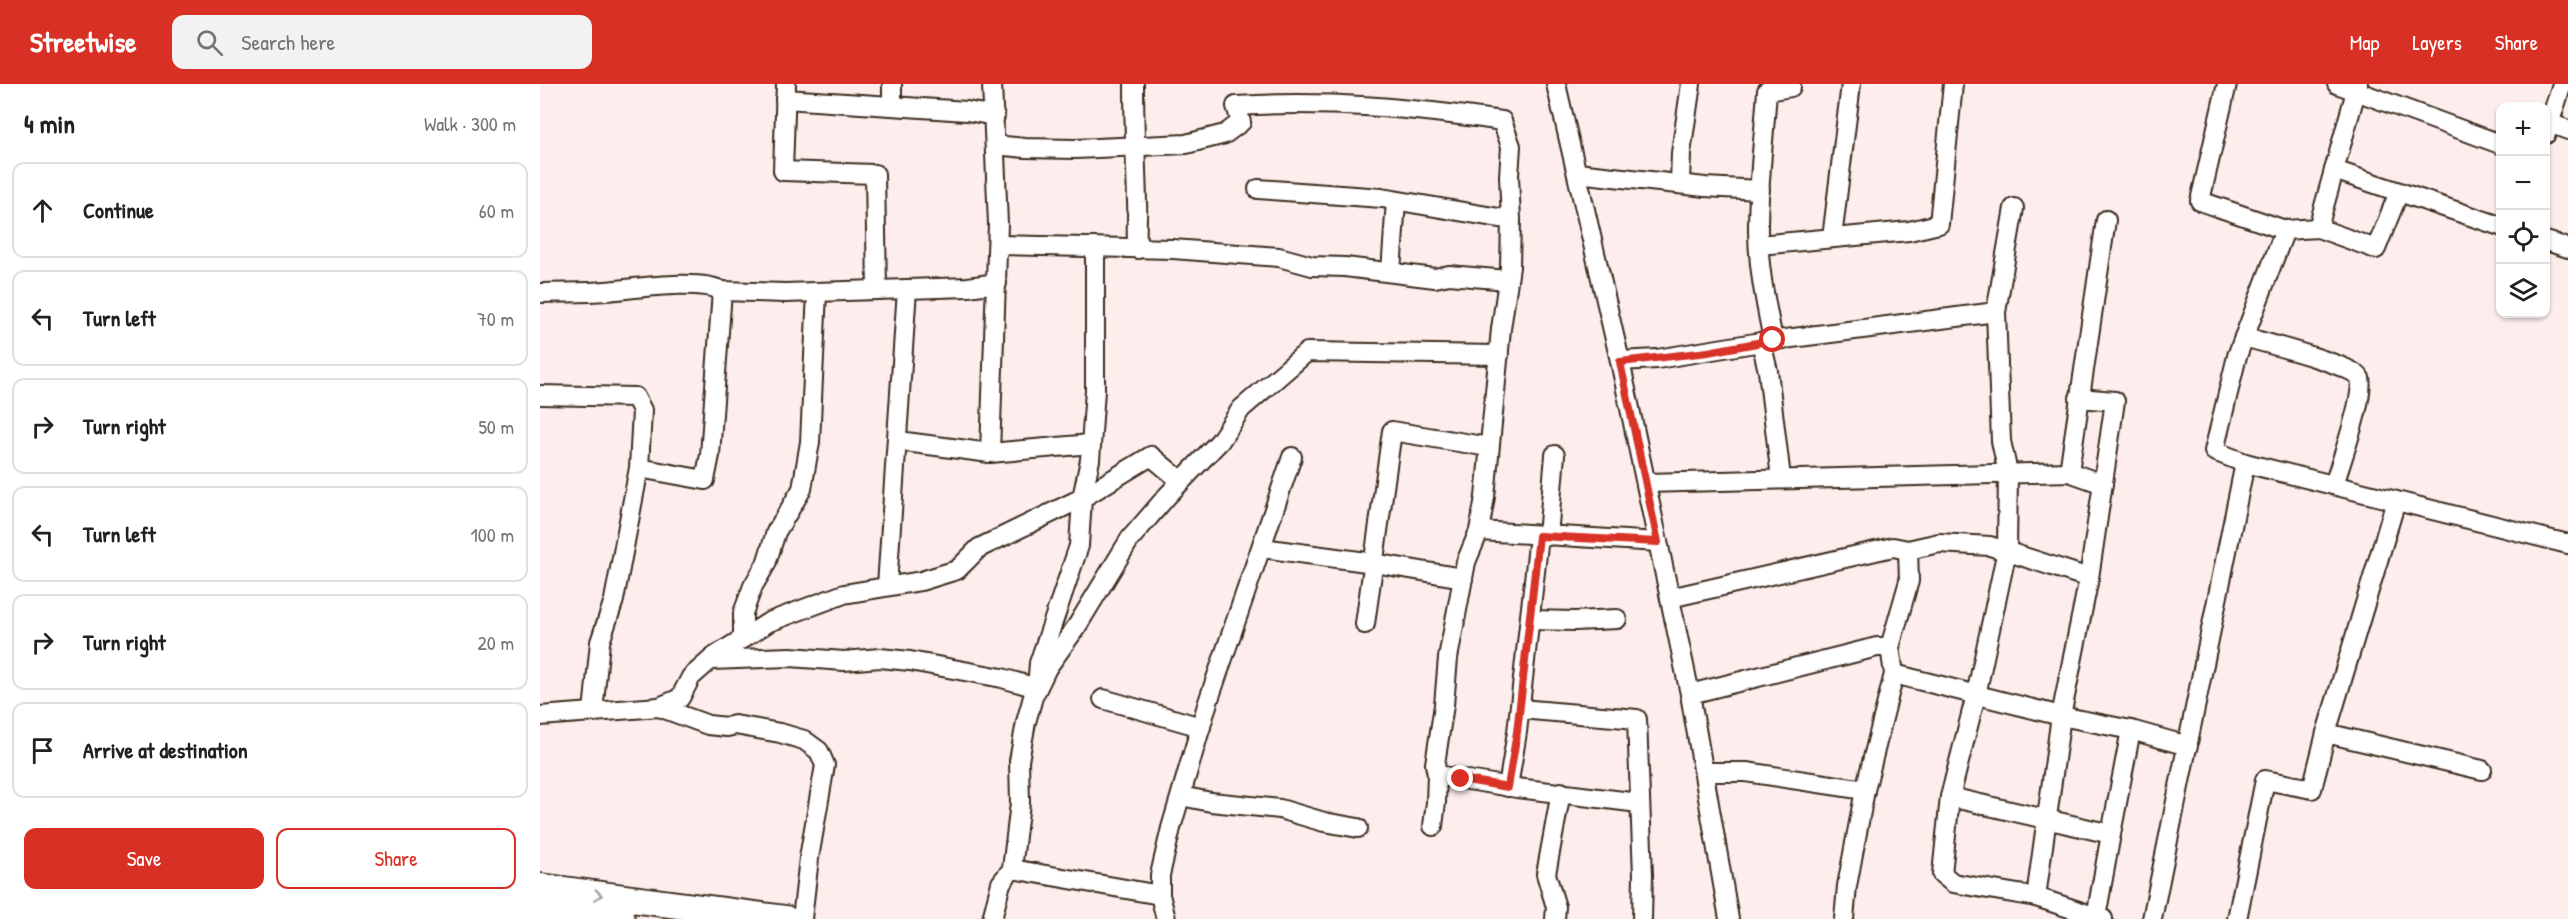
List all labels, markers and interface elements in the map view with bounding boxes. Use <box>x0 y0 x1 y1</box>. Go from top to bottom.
search box <box>172 15 592 69</box>
text: Streetwise <box>30 23 136 61</box>
icon: search <box>193 26 226 59</box>
text: Search here <box>241 27 335 57</box>
text: Map <box>2350 28 2379 57</box>
text: Layers <box>2412 28 2462 57</box>
text: Share <box>2495 28 2538 57</box>
map controls <box>2496 102 2550 318</box>
button: + <box>2496 102 2550 156</box>
text: 4 min <box>24 106 75 141</box>
text: Walk · 300 m <box>424 110 516 137</box>
button: − <box>2496 156 2550 210</box>
icon: ahead <box>26 194 59 227</box>
text: Continue <box>83 195 154 225</box>
text: 60 m <box>479 197 514 224</box>
button: locate <box>2496 210 2550 264</box>
button: layers <box>2496 264 2550 318</box>
icon: left <box>26 302 59 335</box>
text: Turn left <box>83 303 156 333</box>
text: 70 m <box>477 305 514 332</box>
route start <box>1759 326 1785 352</box>
icon: right <box>26 410 59 443</box>
text: Turn right <box>83 411 166 441</box>
text: 50 m <box>478 413 514 440</box>
icon: left <box>26 518 59 551</box>
text: Turn left <box>83 519 156 549</box>
text: 100 m <box>471 521 514 548</box>
icon: right <box>26 626 59 659</box>
text: Turn right <box>83 627 166 657</box>
text: 20 m <box>477 629 514 656</box>
icon: arrive <box>26 734 59 767</box>
text: Arrive at destination <box>83 735 248 765</box>
route end <box>1447 765 1473 791</box>
button: Save <box>24 828 264 889</box>
button: Share <box>276 828 516 889</box>
one-way arrow <box>593 888 603 900</box>

